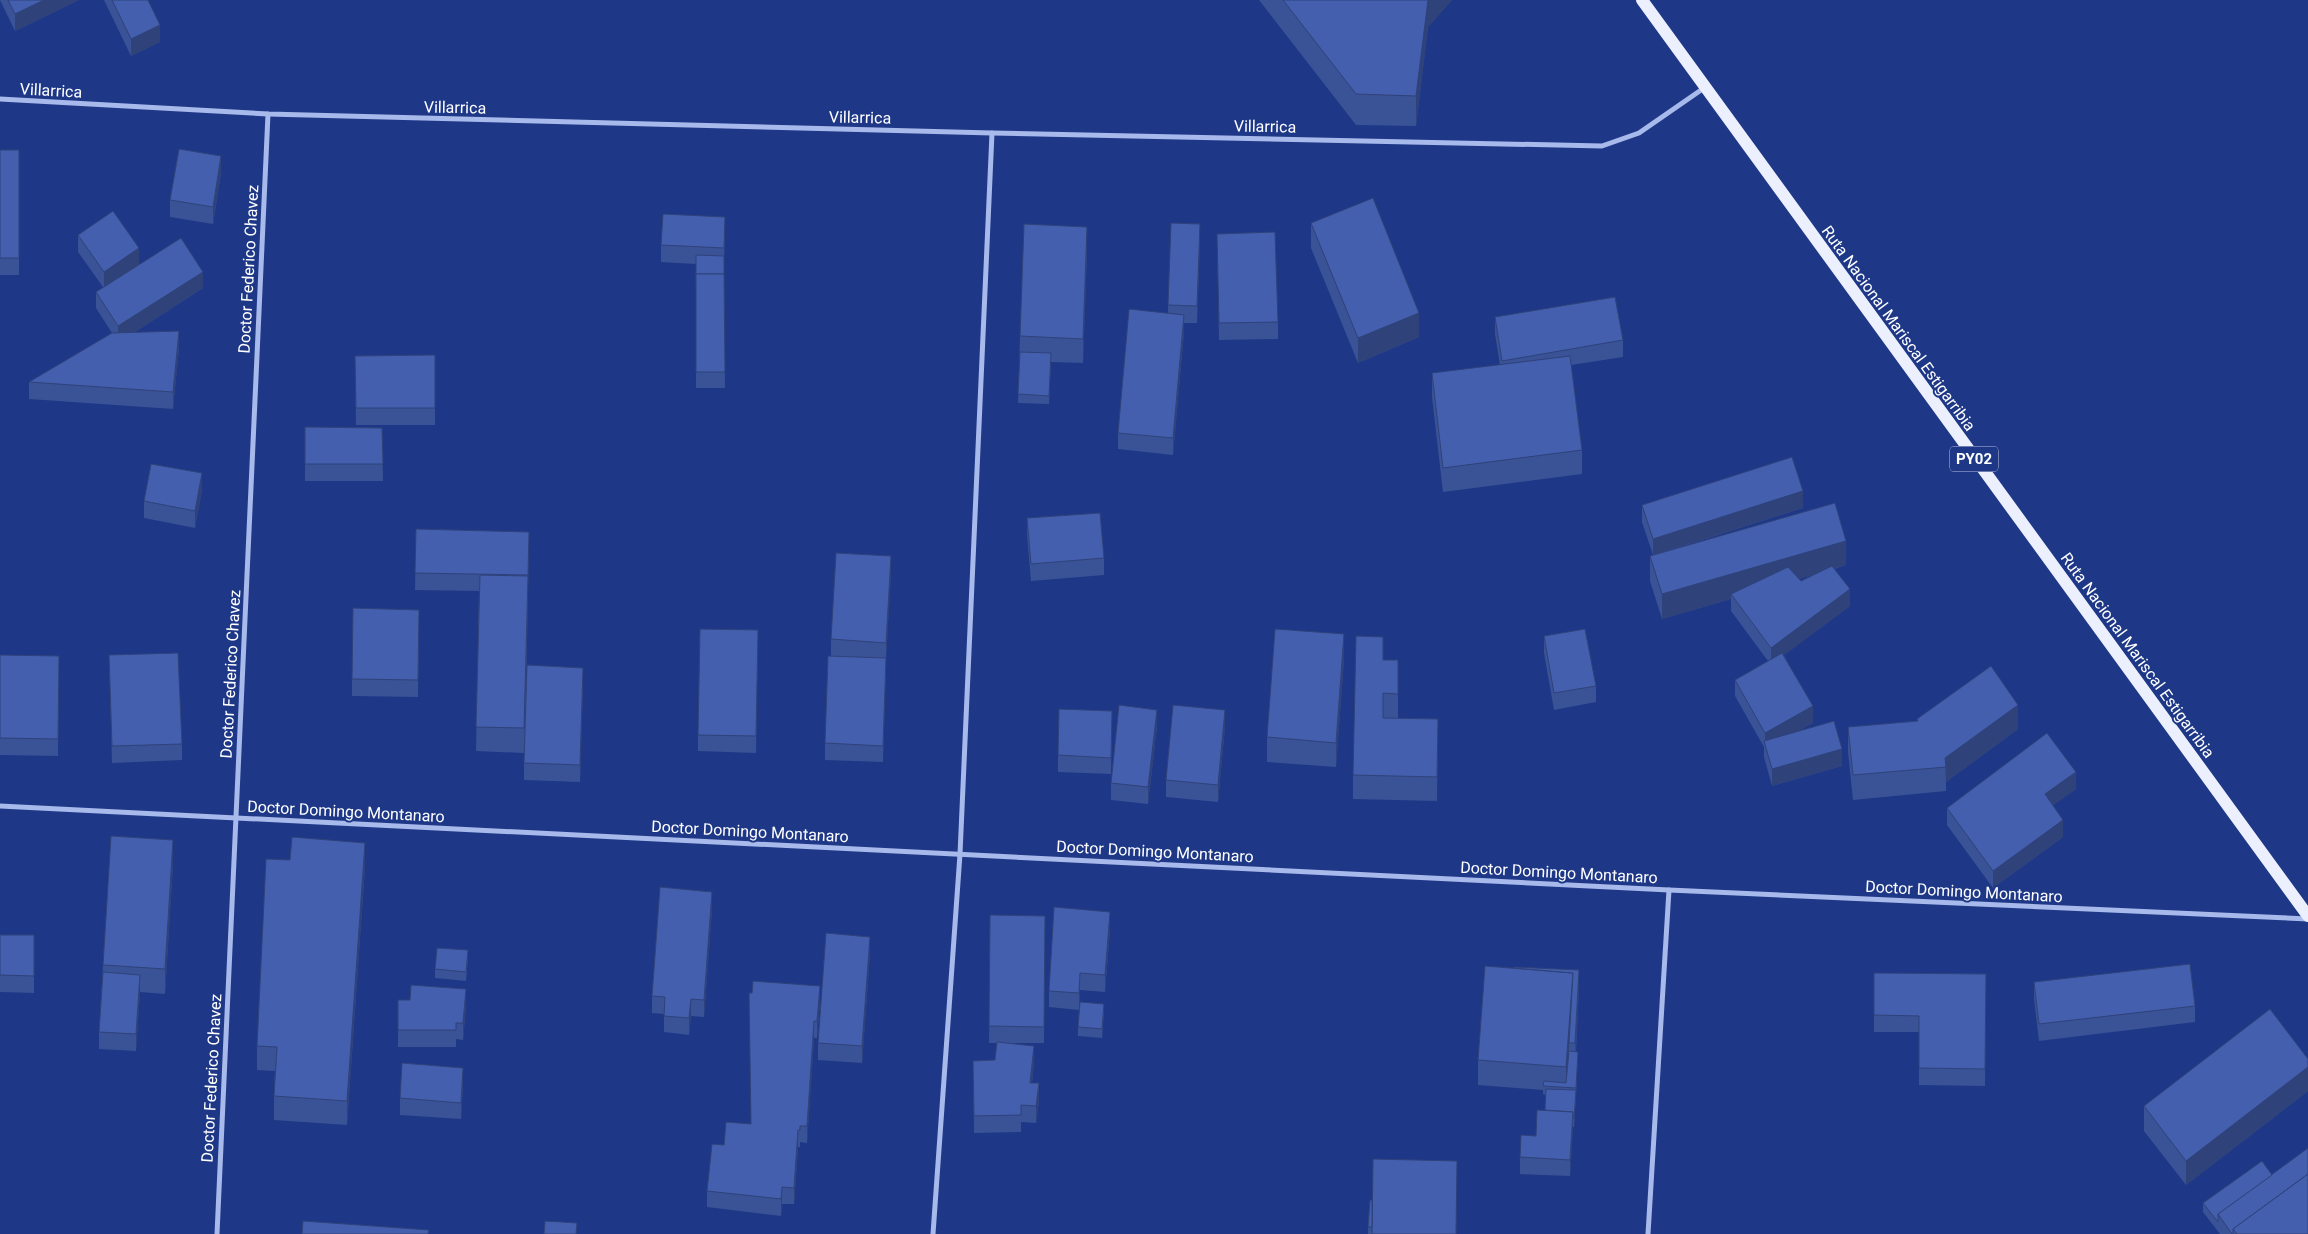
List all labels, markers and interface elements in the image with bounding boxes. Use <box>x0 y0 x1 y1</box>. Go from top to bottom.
street label: Villarrica <box>19 79 83 102</box>
street label: Villarrica <box>424 97 486 118</box>
street label: Villarrica <box>829 107 891 128</box>
street label: Villarrica <box>1234 116 1296 137</box>
street label: Doctor Federico Chavez <box>235 184 262 354</box>
street label: Ruta Nacional Mariscal Estigarribia <box>1818 222 1980 435</box>
road number: PY02 <box>1950 446 1998 472</box>
street label: Ruta Nacional Mariscal Estigarribia <box>2057 549 2219 762</box>
street label: Doctor Federico Chavez <box>217 589 244 759</box>
street label: Doctor Domingo Montanaro <box>247 797 445 826</box>
street label: Doctor Domingo Montanaro <box>651 817 849 846</box>
street label: Doctor Domingo Montanaro <box>1056 837 1254 866</box>
street label: Doctor Domingo Montanaro <box>1460 858 1658 887</box>
street label: Doctor Domingo Montanaro <box>1865 877 2063 906</box>
street label: Doctor Federico Chavez <box>198 993 225 1163</box>

